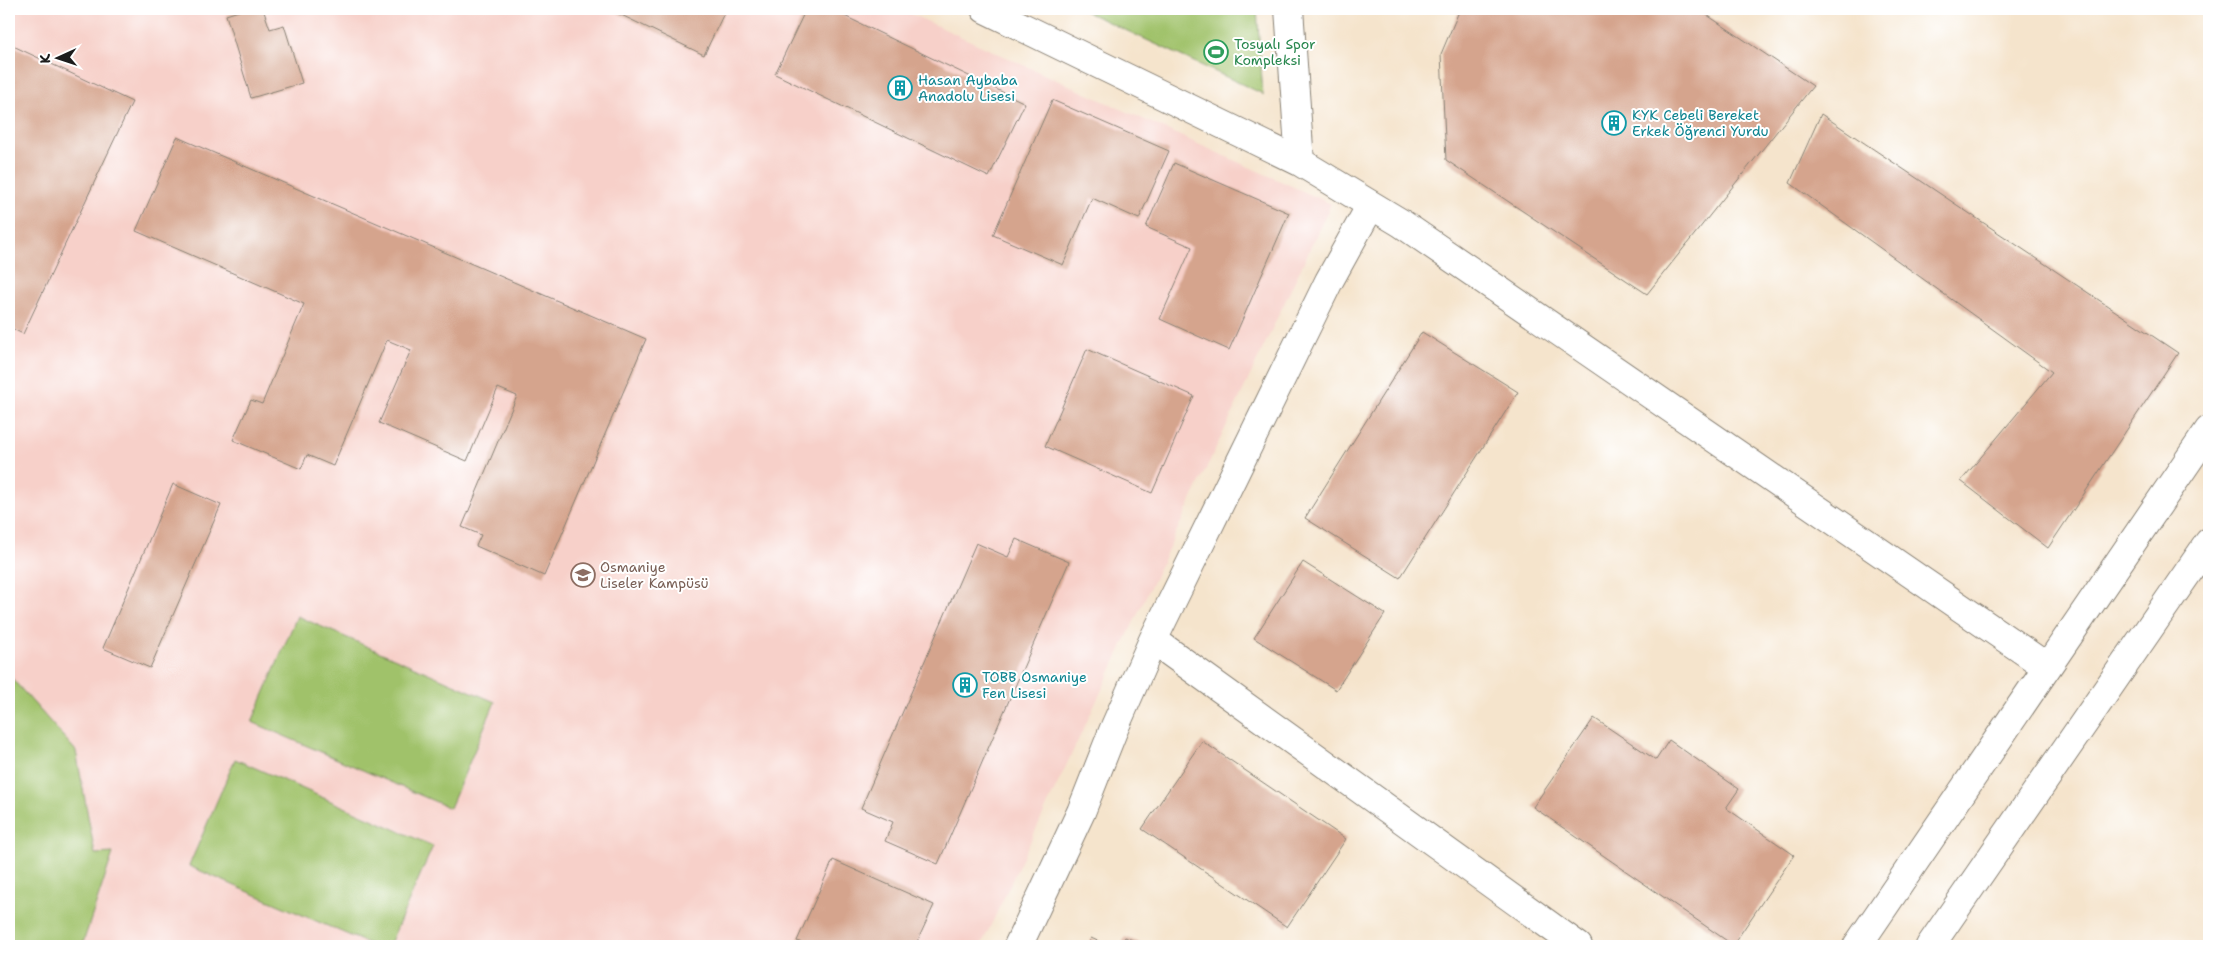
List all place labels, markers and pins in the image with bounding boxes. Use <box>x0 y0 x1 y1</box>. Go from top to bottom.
place label: Tosyalı Spor Kompleksi <box>1234 35 1316 69</box>
sports icon: Tosyalı Spor Kompleksi <box>1203 39 1229 65</box>
place label: Hasan Aybaba Anadolu Lisesi <box>918 71 1018 105</box>
building icon: Hasan Aybaba Anadolu Lisesi <box>887 75 913 101</box>
place label: KYK Cebeli Bereket Erkek Öğrenci Yurdu <box>1632 106 1769 140</box>
building icon: KYK Cebeli Bereket Erkek Öğrenci Yurdu <box>1601 110 1627 136</box>
place label: Osmaniye Liseler Kampüsü <box>600 558 709 592</box>
school or university icon: Osmaniye Liseler Kampüsü <box>570 562 596 588</box>
place label: TOBB Osmaniye Fen Lisesi <box>982 668 1087 702</box>
building icon: TOBB Osmaniye Fen Lisesi <box>952 672 978 698</box>

